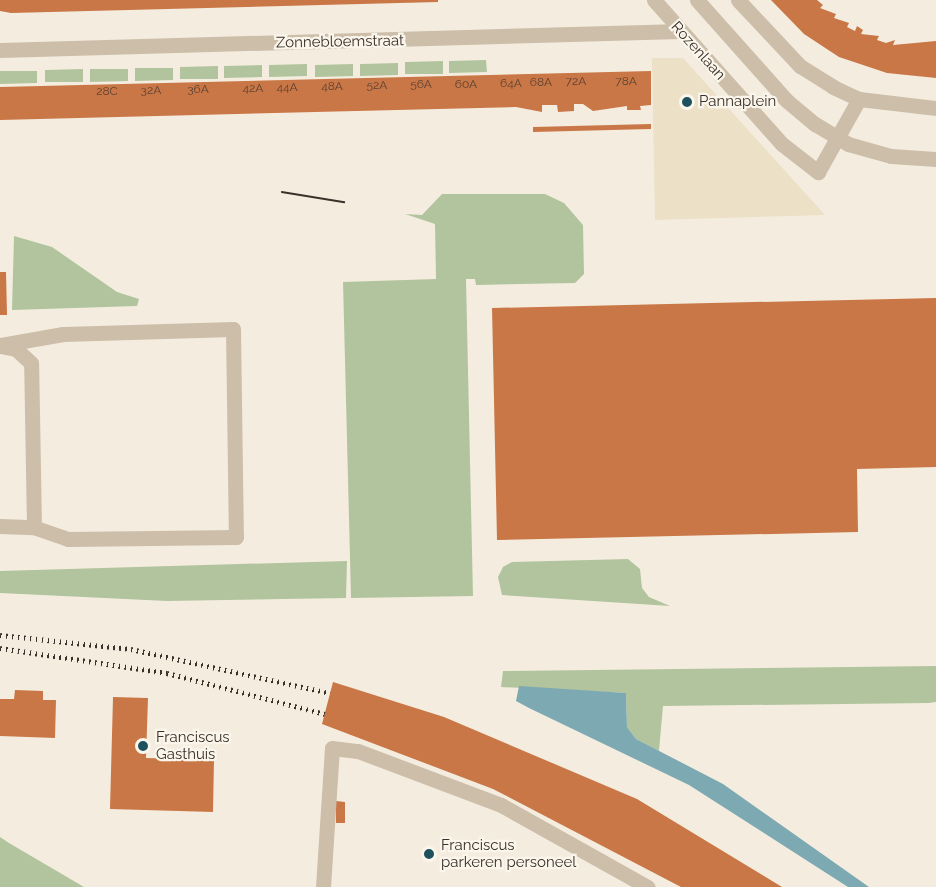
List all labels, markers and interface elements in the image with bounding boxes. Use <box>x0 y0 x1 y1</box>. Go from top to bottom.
street label: Rozenlaan <box>667 18 729 84</box>
street label: Zonnebloemstraat <box>276 32 404 52</box>
house number: 72A <box>566 75 586 89</box>
house number: 78A <box>615 75 637 89</box>
house number: 68A <box>530 76 552 90</box>
house number: 64A <box>500 77 522 91</box>
house number: 56A <box>410 78 432 92</box>
house number: 60A <box>455 78 477 92</box>
house number: 52A <box>367 79 387 93</box>
house number: 48A <box>321 80 343 94</box>
house number: 44A <box>276 81 298 95</box>
house number: 42A <box>243 82 263 96</box>
house number: 36A <box>187 83 209 97</box>
house number: 32A <box>141 84 161 98</box>
house number: 28C <box>96 85 118 99</box>
place label: Pannaplein <box>699 93 776 111</box>
marker: Pannaplein <box>680 95 694 109</box>
place label: Franciscus Gasthuis <box>156 728 230 763</box>
marker: Franciscus Gasthuis <box>134 737 152 755</box>
place label: Franciscus parkeren personeel <box>441 836 576 871</box>
marker: Franciscus parkeren personeel <box>422 847 436 861</box>

